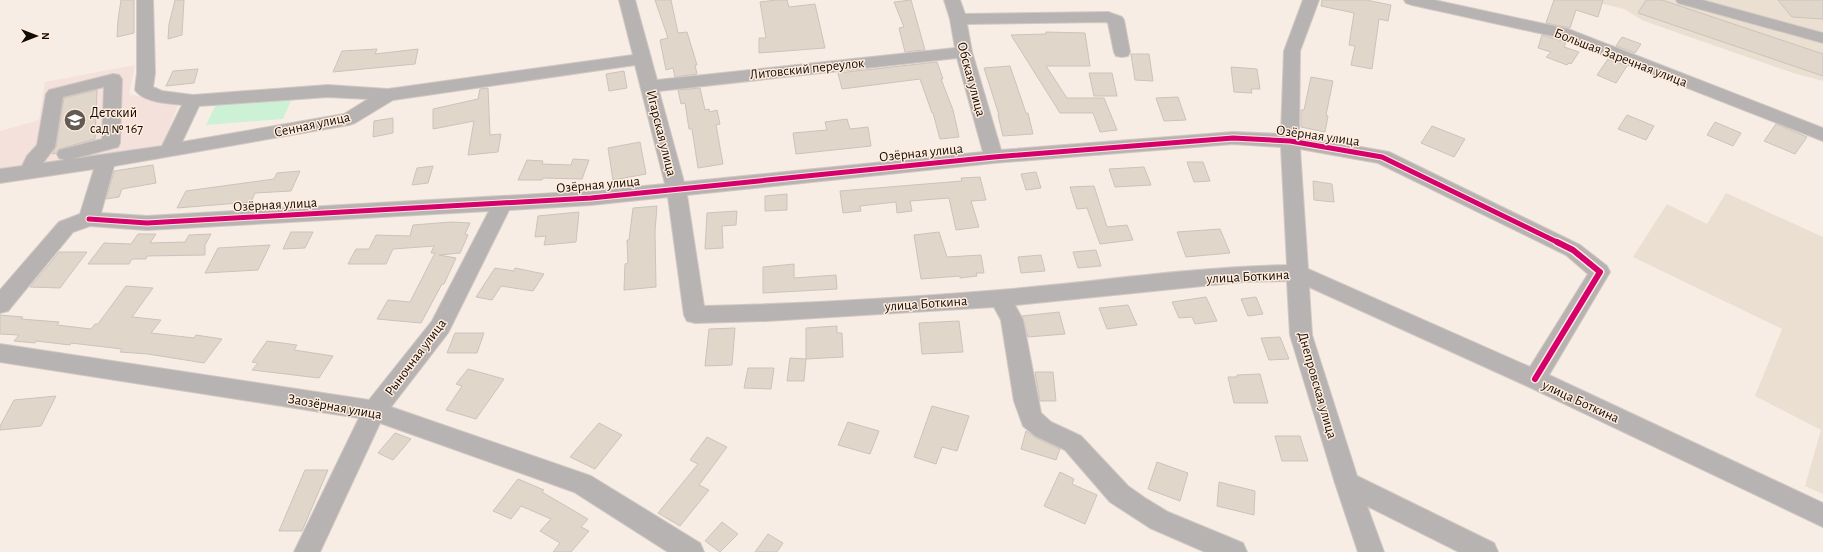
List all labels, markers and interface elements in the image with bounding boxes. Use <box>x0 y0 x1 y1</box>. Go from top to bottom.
north arrow <box>16 16 56 56</box>
street label: Большая Заречная улица <box>1552 26 1690 90</box>
text: N <box>40 32 51 40</box>
street label: Обская улица <box>954 40 988 119</box>
street label: Литовский переулок <box>749 56 866 82</box>
street label: Игарская улица <box>644 89 679 178</box>
place label: Детский сад № 167 <box>90 106 143 136</box>
school or university icon: Детский сад № 167 <box>62 107 88 133</box>
street label: Сенная улица <box>273 110 352 140</box>
street label: Озёрная улица <box>1275 123 1361 149</box>
street label: Озёрная улица <box>878 142 964 164</box>
street label: Озёрная улица <box>555 174 641 196</box>
street label: Озёрная улица <box>233 196 318 214</box>
street label: улица Боткина <box>1205 268 1290 286</box>
street label: улица Боткина <box>883 294 969 314</box>
street label: Рыночная улица <box>382 316 450 399</box>
street label: Днепровская улица <box>1295 330 1339 441</box>
street label: улица Боткина <box>1539 378 1622 426</box>
street label: Заозёрная улица <box>287 392 384 422</box>

